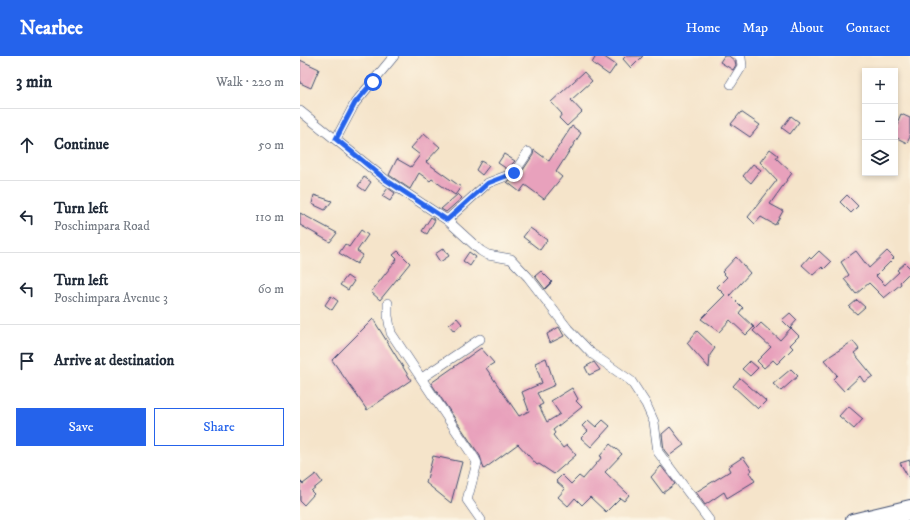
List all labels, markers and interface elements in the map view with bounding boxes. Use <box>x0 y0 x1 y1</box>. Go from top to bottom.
text: Nearbee <box>20 17 83 40</box>
text: Home <box>686 19 720 37</box>
text: Map <box>742 19 768 37</box>
text: About <box>790 19 824 37</box>
text: Contact <box>846 19 890 37</box>
map controls <box>862 68 898 176</box>
button: + <box>862 68 898 104</box>
text: 3 min <box>16 71 52 93</box>
route start <box>364 73 382 91</box>
text: Walk · 220 m <box>216 74 284 90</box>
button: − <box>862 104 898 140</box>
icon: ahead <box>16 134 38 156</box>
text: Continue <box>54 135 109 154</box>
text: 50 m <box>258 137 284 153</box>
button: layers <box>862 140 898 176</box>
route end <box>505 164 523 182</box>
text: Turn left <box>54 199 108 218</box>
icon: left <box>16 206 38 228</box>
text: 110 m <box>255 209 284 225</box>
text: Poschimpara Road <box>54 218 150 234</box>
text: Turn left <box>54 271 108 290</box>
icon: left <box>16 278 38 300</box>
text: 60 m <box>258 281 284 297</box>
text: Poschimpara Avenue 3 <box>54 290 168 306</box>
icon: arrive <box>16 350 38 372</box>
text: Arrive at destination <box>54 351 174 370</box>
button: Save <box>16 408 146 446</box>
button: Share <box>154 408 284 446</box>

